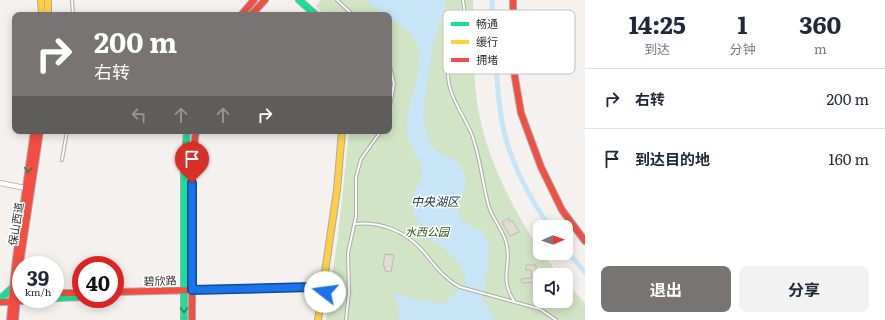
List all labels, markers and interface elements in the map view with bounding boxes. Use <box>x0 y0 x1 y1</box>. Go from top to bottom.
text: 14:25 <box>629 6 686 41</box>
text: 1 <box>738 6 747 41</box>
text: 360 <box>799 6 841 41</box>
legend <box>443 10 575 74</box>
text: 畅通 <box>476 15 498 31</box>
text: 200 m <box>94 20 177 62</box>
icon: right <box>28 28 80 80</box>
text: 缓行 <box>476 33 498 49</box>
text: 到达 <box>644 39 670 58</box>
text: 分钟 <box>729 39 755 58</box>
text: m <box>814 39 827 58</box>
text: 拥堵 <box>476 51 498 67</box>
text: 右转 <box>94 58 130 85</box>
text: 右转 <box>635 87 665 110</box>
text: 200 m <box>827 87 869 110</box>
icon: right <box>601 88 623 110</box>
icon: left <box>128 104 150 126</box>
icon: ahead <box>170 104 192 126</box>
icon: ahead <box>212 104 234 126</box>
icon: right <box>254 104 276 126</box>
pin <box>175 142 209 183</box>
text: 到达目的地 <box>635 147 710 170</box>
text: 160 m <box>829 147 869 170</box>
icon: arrive <box>181 148 203 170</box>
icon: arrive <box>601 148 623 170</box>
one-way arrow <box>24 167 33 173</box>
water label: 中央湖区 <box>411 192 461 210</box>
street label: 保山西道 <box>4 201 26 247</box>
north arrow <box>533 220 573 260</box>
map controls <box>533 220 573 308</box>
park label: 水西公园 <box>405 223 451 239</box>
speed limit sign: 40 <box>72 256 124 308</box>
text: 39 <box>27 262 49 292</box>
button: 退出 <box>601 266 731 312</box>
button: 分享 <box>739 266 869 312</box>
button: sound <box>533 268 573 308</box>
street label: 碧欣路 <box>143 271 177 289</box>
position arrow <box>304 271 346 313</box>
text: km/h <box>25 284 51 299</box>
one-way arrow <box>180 307 188 313</box>

